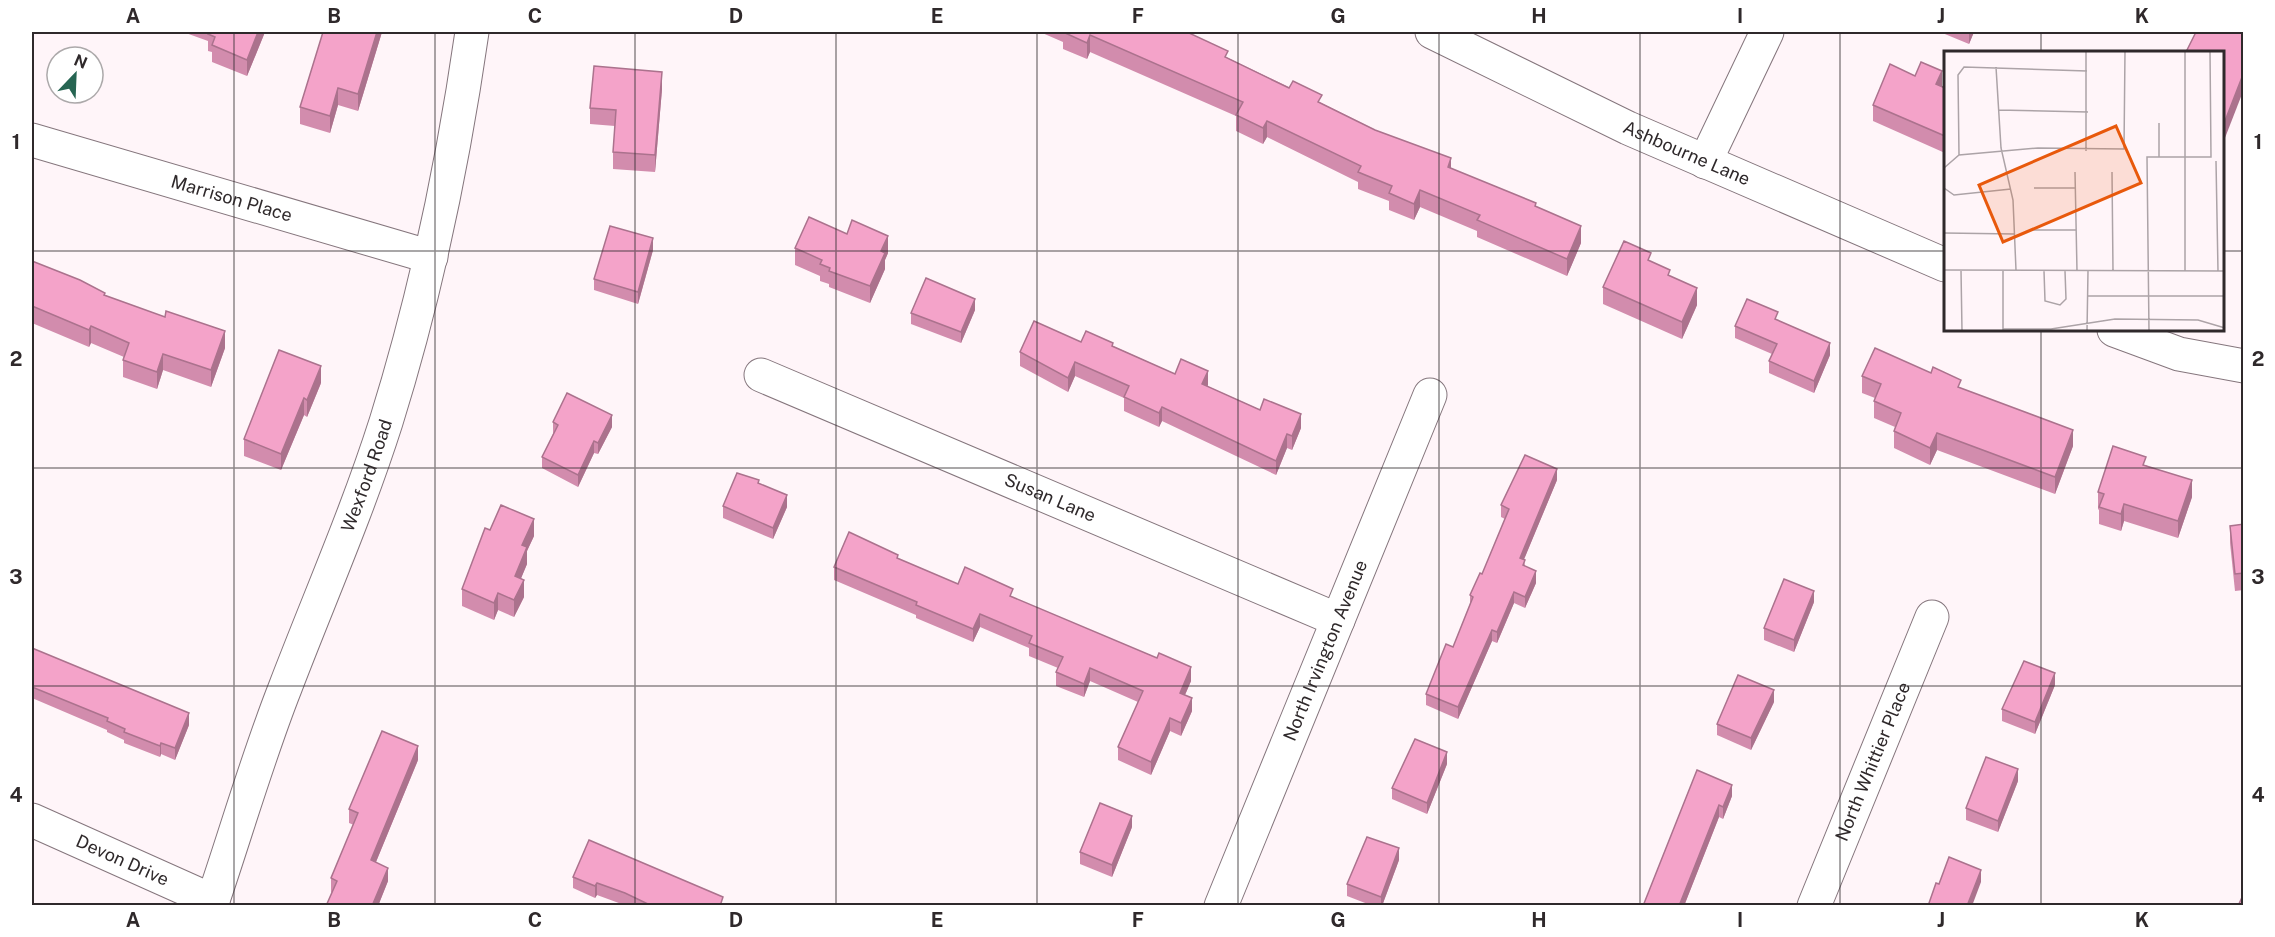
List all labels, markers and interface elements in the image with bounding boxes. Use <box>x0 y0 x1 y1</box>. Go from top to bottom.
text: A <box>126 4 140 28</box>
text: B <box>327 4 341 28</box>
text: C <box>528 4 542 28</box>
text: D <box>729 4 743 28</box>
text: E <box>931 4 943 28</box>
text: F <box>1132 4 1144 28</box>
text: G <box>1330 4 1346 28</box>
text: H <box>1531 4 1547 28</box>
text: I <box>1737 4 1743 28</box>
text: J <box>1937 4 1945 28</box>
text: K <box>2135 4 2149 28</box>
north arrow <box>45 45 105 105</box>
text: N <box>71 50 90 73</box>
inset map <box>1944 51 2224 332</box>
street label: Ashbourne Lane <box>1620 116 1753 189</box>
text: 1 <box>12 130 20 154</box>
text: 1 <box>2254 130 2262 154</box>
street label: Marrison Place <box>169 170 295 226</box>
text: 2 <box>10 347 22 371</box>
text: 2 <box>2252 347 2264 371</box>
street label: Wexford Road <box>337 417 396 535</box>
street label: Susan Lane <box>1001 469 1099 526</box>
street label: North Irvington Avenue <box>1279 557 1371 744</box>
text: 3 <box>9 565 23 589</box>
text: 3 <box>2251 565 2265 589</box>
street label: North Whittier Place <box>1831 679 1914 844</box>
text: 4 <box>9 783 23 807</box>
text: 4 <box>2251 783 2265 807</box>
street label: Devon Drive <box>73 830 172 890</box>
text: A <box>126 908 140 932</box>
text: B <box>327 908 341 932</box>
text: C <box>528 908 542 932</box>
text: D <box>729 908 743 932</box>
text: E <box>931 908 943 932</box>
text: F <box>1132 908 1144 932</box>
text: G <box>1330 908 1346 932</box>
text: H <box>1531 908 1547 932</box>
text: I <box>1737 908 1743 932</box>
text: J <box>1937 908 1945 932</box>
text: K <box>2135 908 2149 932</box>

